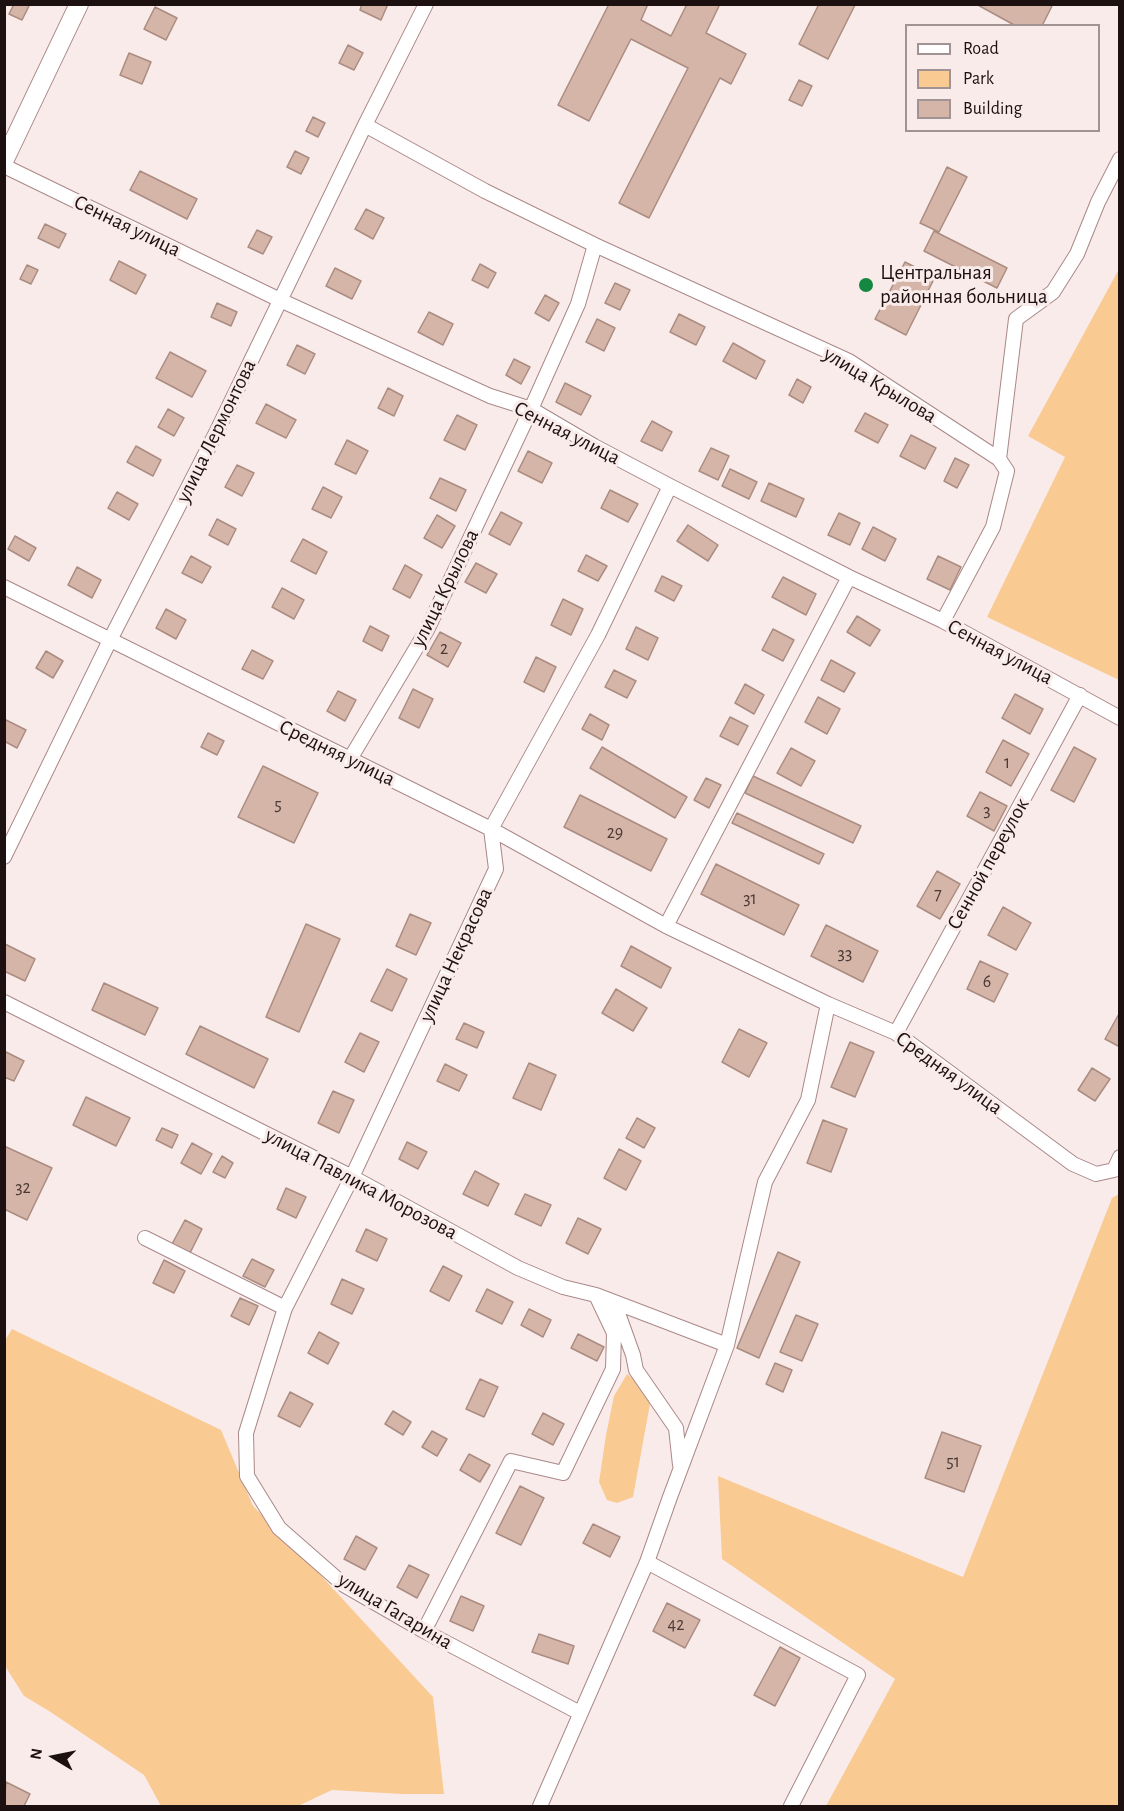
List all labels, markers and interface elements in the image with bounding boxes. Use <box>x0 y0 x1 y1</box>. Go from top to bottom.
legend <box>905 24 1100 132</box>
text: Road <box>963 40 999 58</box>
text: Park <box>963 70 994 88</box>
text: Building <box>963 100 1022 118</box>
street label: Сенная улица <box>69 189 185 263</box>
place label: Центральная районная больница <box>880 260 1048 310</box>
marker: Центральная районная больница <box>857 276 875 294</box>
street label: улица Крылова <box>819 341 941 429</box>
street label: улица Лермонтова <box>170 355 262 507</box>
street label: Сенная улица <box>510 395 624 471</box>
street label: улица Крылова <box>406 525 484 651</box>
street label: Сенная улица <box>943 614 1057 690</box>
house number: 2 <box>440 638 448 660</box>
street label: Средняя улица <box>275 714 399 792</box>
house number: 1 <box>1004 752 1010 774</box>
house number: 5 <box>274 794 282 816</box>
street label: Сенной переулок <box>941 794 1035 934</box>
house number: 3 <box>983 800 991 822</box>
house number: 29 <box>607 822 623 844</box>
street label: улица Некрасова <box>414 884 498 1026</box>
house number: 7 <box>934 884 942 906</box>
house number: 31 <box>743 888 757 910</box>
house number: 33 <box>838 943 852 965</box>
house number: 6 <box>983 971 991 993</box>
street label: Средняя улица <box>891 1026 1007 1120</box>
street label: улица Павлика Морозова <box>260 1123 462 1245</box>
house number: 32 <box>15 1177 31 1199</box>
house number: 51 <box>946 1451 960 1473</box>
street label: улица Гагарина <box>333 1567 457 1655</box>
house number: 42 <box>668 1614 684 1636</box>
north arrow <box>24 1727 84 1787</box>
text: N <box>27 1747 45 1761</box>

